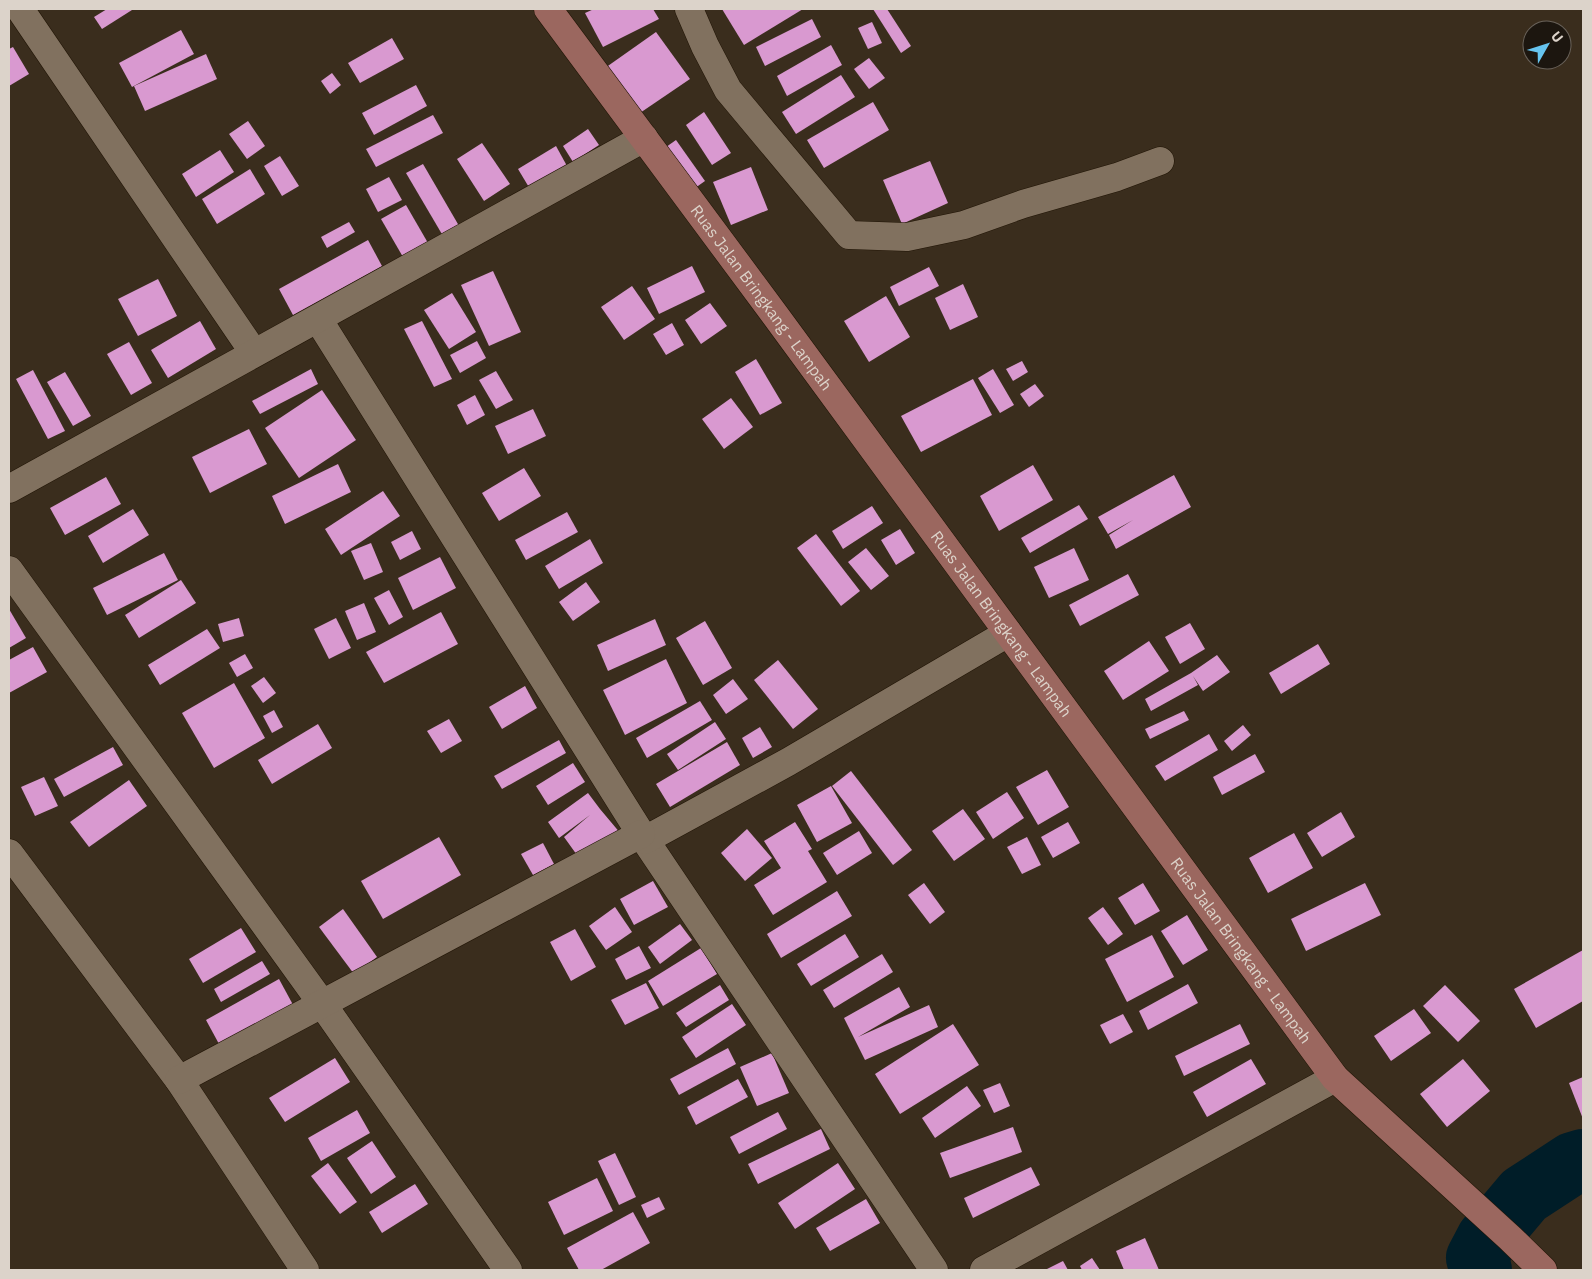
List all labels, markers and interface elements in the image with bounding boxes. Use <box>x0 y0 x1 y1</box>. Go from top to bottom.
north arrow <box>1522 20 1572 70</box>
text: U <box>1547 27 1567 46</box>
street label: Ruas Jalan Bringkang - Lampah <box>687 201 837 394</box>
street label: Ruas Jalan Bringkang - Lampah <box>927 527 1076 721</box>
street label: Ruas Jalan Bringkang - Lampah <box>1166 853 1316 1047</box>

